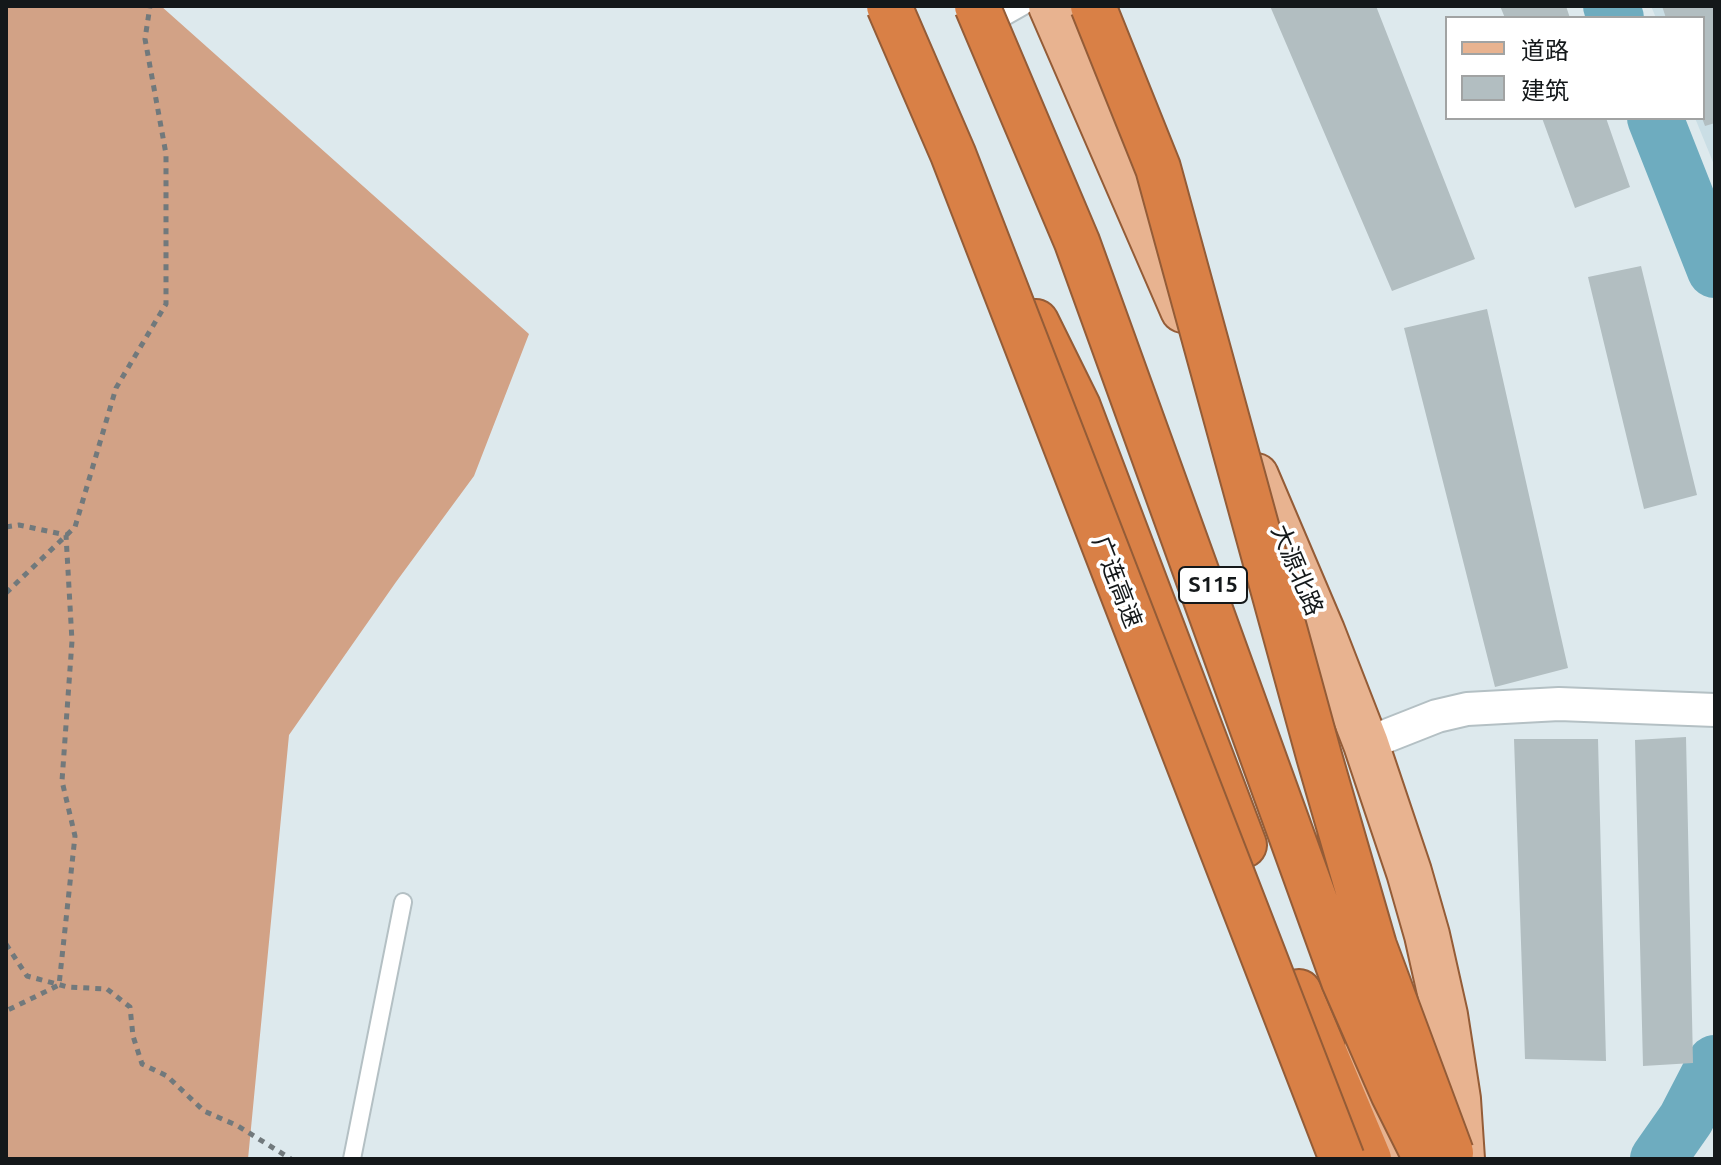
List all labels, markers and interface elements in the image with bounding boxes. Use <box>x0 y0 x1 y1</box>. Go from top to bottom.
legend <box>1445 16 1705 120</box>
text: 道路 <box>1521 37 1569 64</box>
text: 建筑 <box>1521 77 1569 104</box>
street label: 大源北路 <box>1265 520 1329 620</box>
street label: 广连高速 <box>1086 532 1148 632</box>
road number: S115 <box>1179 567 1247 603</box>

